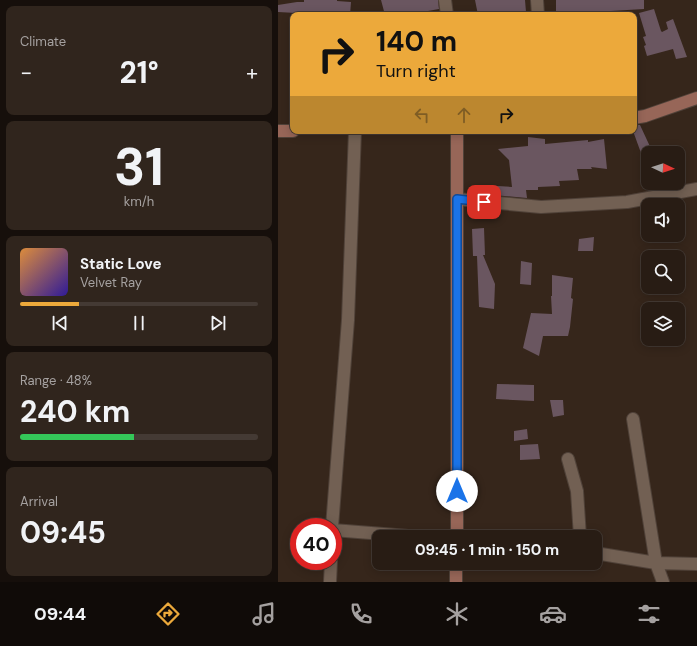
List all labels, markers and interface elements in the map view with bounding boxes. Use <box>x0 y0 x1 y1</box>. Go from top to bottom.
text: 140 m <box>376 23 457 60</box>
icon: right <box>310 28 362 80</box>
text: Climate <box>20 33 66 50</box>
text: 21° <box>119 53 159 92</box>
text: − <box>20 58 32 87</box>
text: + <box>246 58 258 87</box>
text: Turn right <box>376 59 456 83</box>
icon: left <box>411 104 433 126</box>
icon: ahead <box>453 104 475 126</box>
icon: right <box>495 104 517 126</box>
text: 31 <box>114 133 164 201</box>
north arrow <box>641 146 685 190</box>
map controls <box>641 146 685 346</box>
pin <box>467 185 501 219</box>
icon: arrive <box>473 191 495 213</box>
text: km/h <box>124 193 154 210</box>
button: sound <box>641 198 685 242</box>
button: search <box>641 250 685 294</box>
text: Static Love <box>80 254 161 274</box>
text: Velvet Ray <box>80 274 142 291</box>
button: layers <box>641 302 685 346</box>
icon: previous <box>49 312 71 334</box>
icon: pause <box>128 312 150 334</box>
icon: next <box>207 312 229 334</box>
text: Range · 48% <box>20 372 92 389</box>
text: 240 km <box>20 392 130 431</box>
position arrow <box>436 470 478 512</box>
text: Arrival <box>20 493 58 510</box>
text: 09:45 <box>20 513 106 552</box>
speed limit sign: 40 <box>290 518 342 570</box>
text: 09:45 · 1 min · 150 m <box>415 540 559 560</box>
icon: directions <box>154 600 182 628</box>
icon: music <box>250 600 278 628</box>
icon: phone <box>347 600 375 628</box>
icon: climate <box>443 600 471 628</box>
icon: car <box>539 600 567 628</box>
icon: filters <box>635 600 663 628</box>
text: 09:44 <box>34 602 86 626</box>

